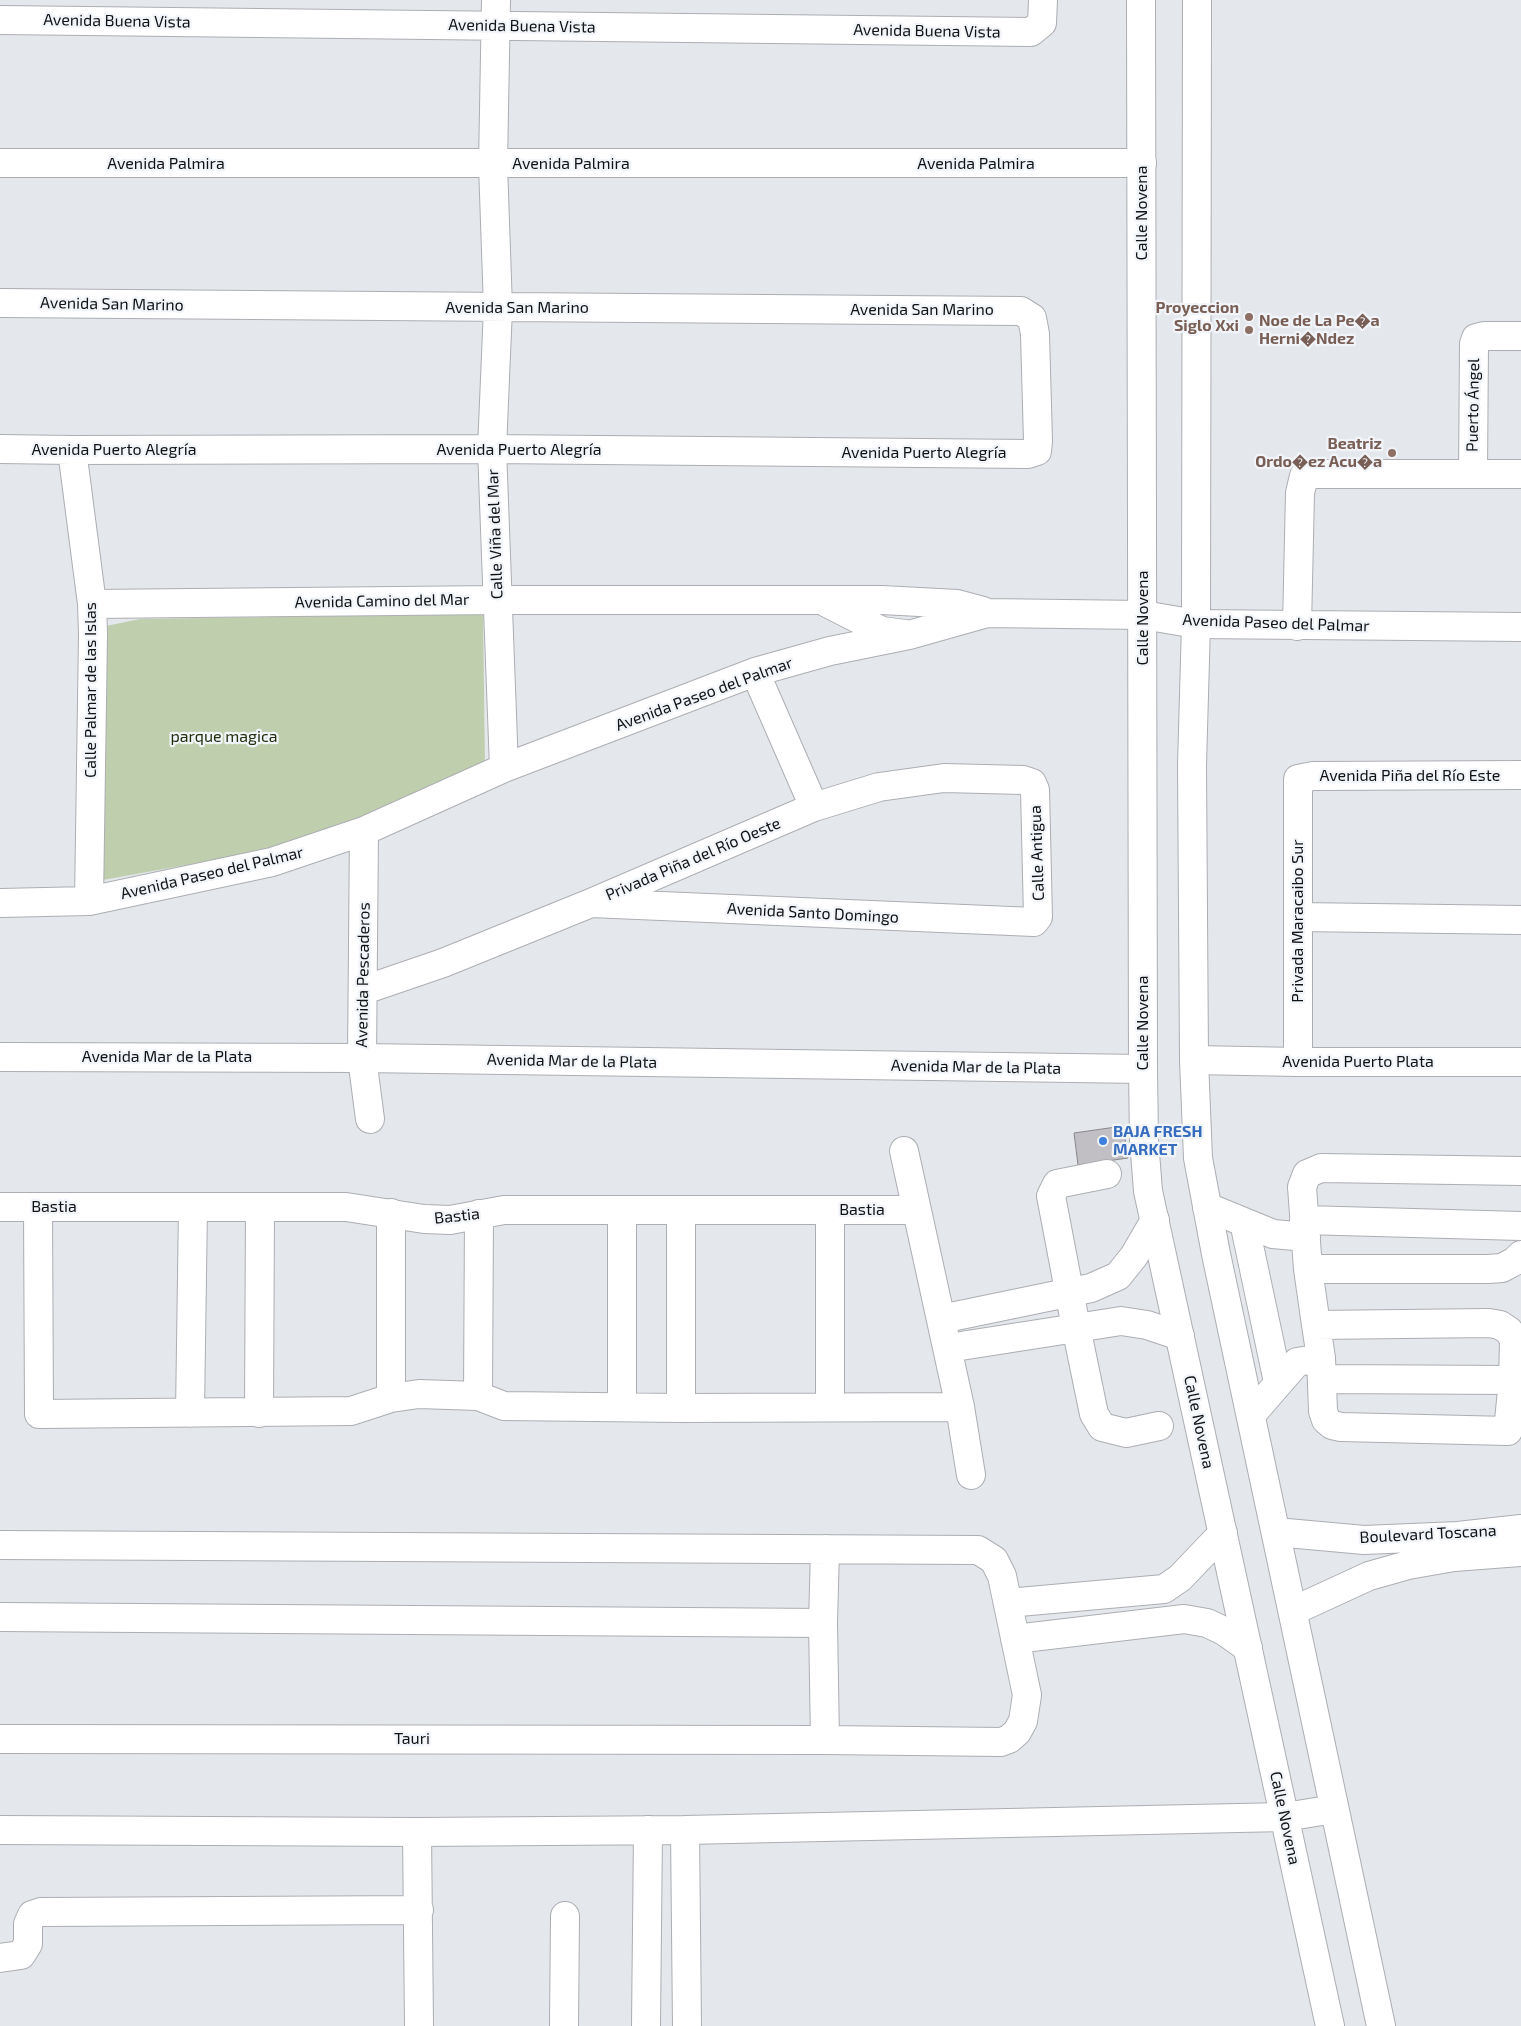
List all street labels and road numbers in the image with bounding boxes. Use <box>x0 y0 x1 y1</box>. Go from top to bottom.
street label: Avenida Buena Vista <box>43 10 191 32</box>
street label: Avenida Buena Vista <box>448 15 596 37</box>
street label: Avenida Buena Vista <box>853 20 1001 42</box>
street label: Avenida Palmira <box>107 154 225 174</box>
street label: Avenida Palmira <box>512 154 630 174</box>
street label: Avenida Palmira <box>917 154 1035 174</box>
street label: Calle Novena <box>1132 166 1152 260</box>
street label: Avenida San Marino <box>40 293 184 315</box>
street label: Avenida San Marino <box>445 298 589 318</box>
street label: Avenida San Marino <box>850 300 994 320</box>
street label: Puerto Ángel <box>1463 358 1483 452</box>
street label: Avenida Puerto Alegría <box>31 440 197 460</box>
street label: Avenida Puerto Alegría <box>436 440 602 460</box>
street label: Avenida Puerto Alegría <box>841 443 1007 463</box>
street label: Calle Viña del Mar <box>483 469 507 599</box>
street label: Calle Novena <box>1133 571 1153 665</box>
street label: Avenida Camino del Mar <box>295 590 469 612</box>
street label: Calle Palmar de las Islas <box>81 602 101 778</box>
street label: Avenida Paseo del Palmar <box>1182 610 1370 636</box>
street label: Avenida Paseo del Palmar <box>613 653 795 735</box>
street label: Avenida Piña del Río Este <box>1320 766 1500 786</box>
street label: Calle Antigua <box>1026 805 1048 901</box>
street label: Privada Piña del Río Oeste <box>603 813 783 905</box>
street label: Privada Maracaibo Sur <box>1288 839 1308 1003</box>
street label: Avenida Paseo del Palmar <box>119 843 305 903</box>
street label: Avenida Santo Domingo <box>727 899 899 927</box>
street label: Avenida Pescaderos <box>352 902 374 1048</box>
street label: Calle Novena <box>1133 976 1153 1070</box>
street label: Avenida Mar de la Plata <box>82 1047 252 1067</box>
street label: Avenida Mar de la Plata <box>487 1050 657 1072</box>
street label: Avenida Puerto Plata <box>1282 1052 1434 1072</box>
street label: Avenida Mar de la Plata <box>891 1056 1061 1078</box>
street label: Bastia <box>31 1197 77 1217</box>
street label: Bastia <box>839 1200 885 1220</box>
street label: Bastia <box>433 1204 481 1228</box>
street label: Calle Novena <box>1180 1374 1218 1470</box>
street label: Boulevard Toscana <box>1359 1521 1497 1547</box>
street label: Tauri <box>394 1729 430 1749</box>
street label: Calle Novena <box>1266 1770 1304 1866</box>

